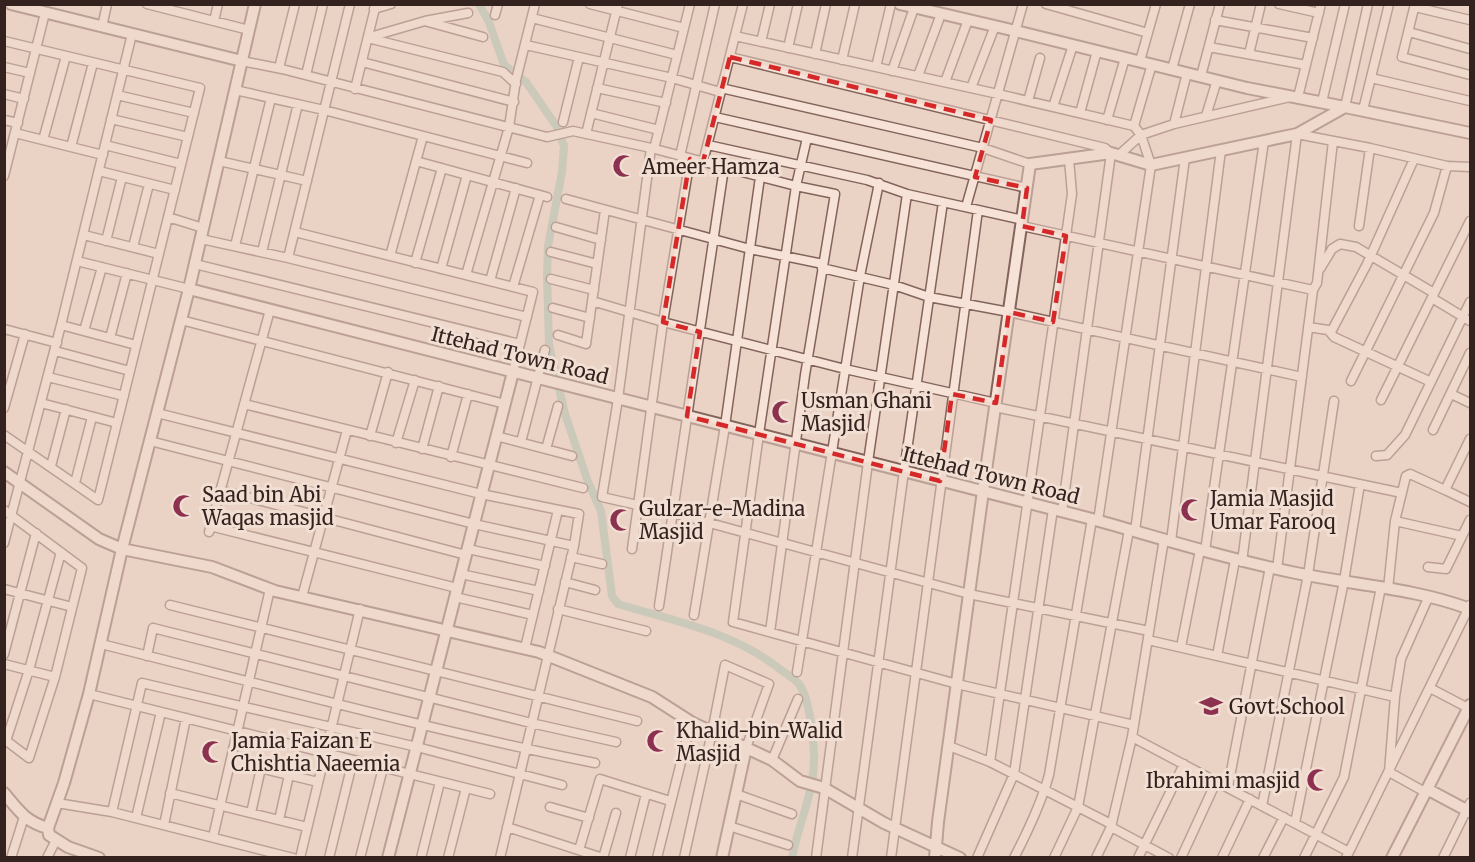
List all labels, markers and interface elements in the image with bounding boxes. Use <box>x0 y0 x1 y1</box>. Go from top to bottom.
mosque icon: Ameer Hamza <box>611 153 637 179</box>
place label: Ameer Hamza <box>641 154 780 179</box>
street label: Ittehad Town Road <box>429 321 611 389</box>
place label: Usman Ghani Masjid <box>801 388 932 436</box>
mosque icon: Usman Ghani Masjid <box>770 399 796 425</box>
street label: Ittehad Town Road <box>900 441 1082 509</box>
place label: Saad bin Abi Waqas masjid <box>201 482 334 530</box>
place label: Jamia Masjid Umar Farooq <box>1209 486 1336 534</box>
mosque icon: Saad bin Abi Waqas masjid <box>171 493 197 519</box>
place label: Gulzar-e-Madina Masjid <box>639 496 806 544</box>
mosque icon: Jamia Masjid Umar Farooq <box>1179 497 1205 523</box>
mosque icon: Gulzar-e-Madina Masjid <box>608 507 634 533</box>
school or university icon: Govt.School <box>1198 693 1224 719</box>
place label: Govt.School <box>1229 694 1345 719</box>
place label: Khalid-bin-Walid Masjid <box>676 718 843 766</box>
place label: Jamia Faizan E Chishtia Naeemia <box>230 728 401 776</box>
mosque icon: Khalid-bin-Walid Masjid <box>645 728 671 754</box>
mosque icon: Jamia Faizan E Chishtia Naeemia <box>200 739 226 765</box>
mosque icon: Ibrahimi masjid <box>1305 767 1331 793</box>
place label: Ibrahimi masjid <box>1146 768 1300 793</box>

